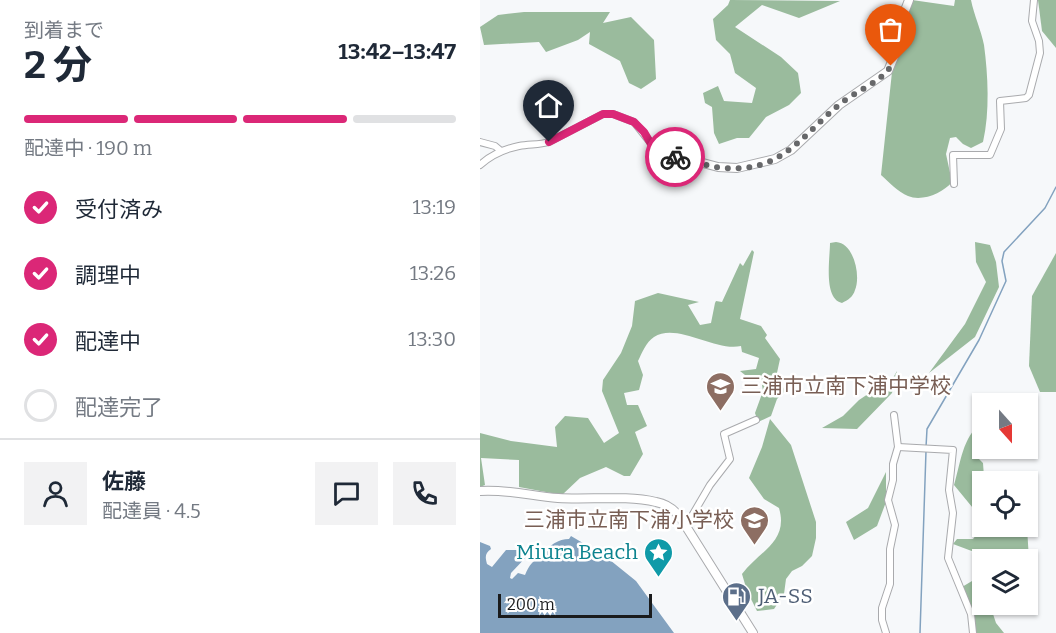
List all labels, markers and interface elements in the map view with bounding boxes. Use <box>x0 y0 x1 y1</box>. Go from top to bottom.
pin <box>865 4 916 66</box>
icon: bag <box>874 13 907 46</box>
text: 到着まで <box>24 18 104 42</box>
text: 13:42–13:47 <box>338 38 456 65</box>
text: 2 分 <box>24 42 92 88</box>
pin <box>523 80 574 142</box>
icon: home <box>532 89 565 122</box>
courier <box>645 127 705 187</box>
text: 配達中 · 190 m <box>24 136 152 160</box>
icon: bike <box>659 141 692 174</box>
icon: check <box>24 191 57 224</box>
text: 13:19 <box>412 195 456 219</box>
text: 受付済み <box>75 196 163 223</box>
icon: check <box>24 257 57 290</box>
text: 13:26 <box>410 261 456 285</box>
text: 調理中 <box>75 262 141 289</box>
icon: check <box>24 323 57 356</box>
text: 13:30 <box>408 327 456 351</box>
text: 配達中 <box>75 328 141 355</box>
school or university icon: 三浦市立南下浦中学校 <box>704 370 736 412</box>
place label: 三浦市立南下浦中学校 <box>741 373 951 399</box>
north arrow <box>972 393 1038 459</box>
map controls <box>972 393 1038 615</box>
text: 配達完了 <box>75 394 163 421</box>
button: person <box>24 462 87 525</box>
button: chat <box>315 462 378 525</box>
button: phone <box>393 462 456 525</box>
text: 佐藤 <box>102 468 146 495</box>
button: locate <box>972 471 1038 537</box>
text: 配達員 · 4.5 <box>102 499 201 523</box>
school or university icon: 三浦市立南下浦小学校 <box>739 504 771 546</box>
place label: 三浦市立南下浦小学校 <box>524 507 734 533</box>
place icon: Miura Beach <box>643 536 675 578</box>
place label: Miura Beach <box>516 539 638 565</box>
button: layers <box>972 549 1038 615</box>
fuel station icon: JA-SS <box>721 580 753 622</box>
place label: JA-SS <box>757 583 813 609</box>
scale bar <box>498 591 652 618</box>
text: 200 m <box>507 595 555 614</box>

